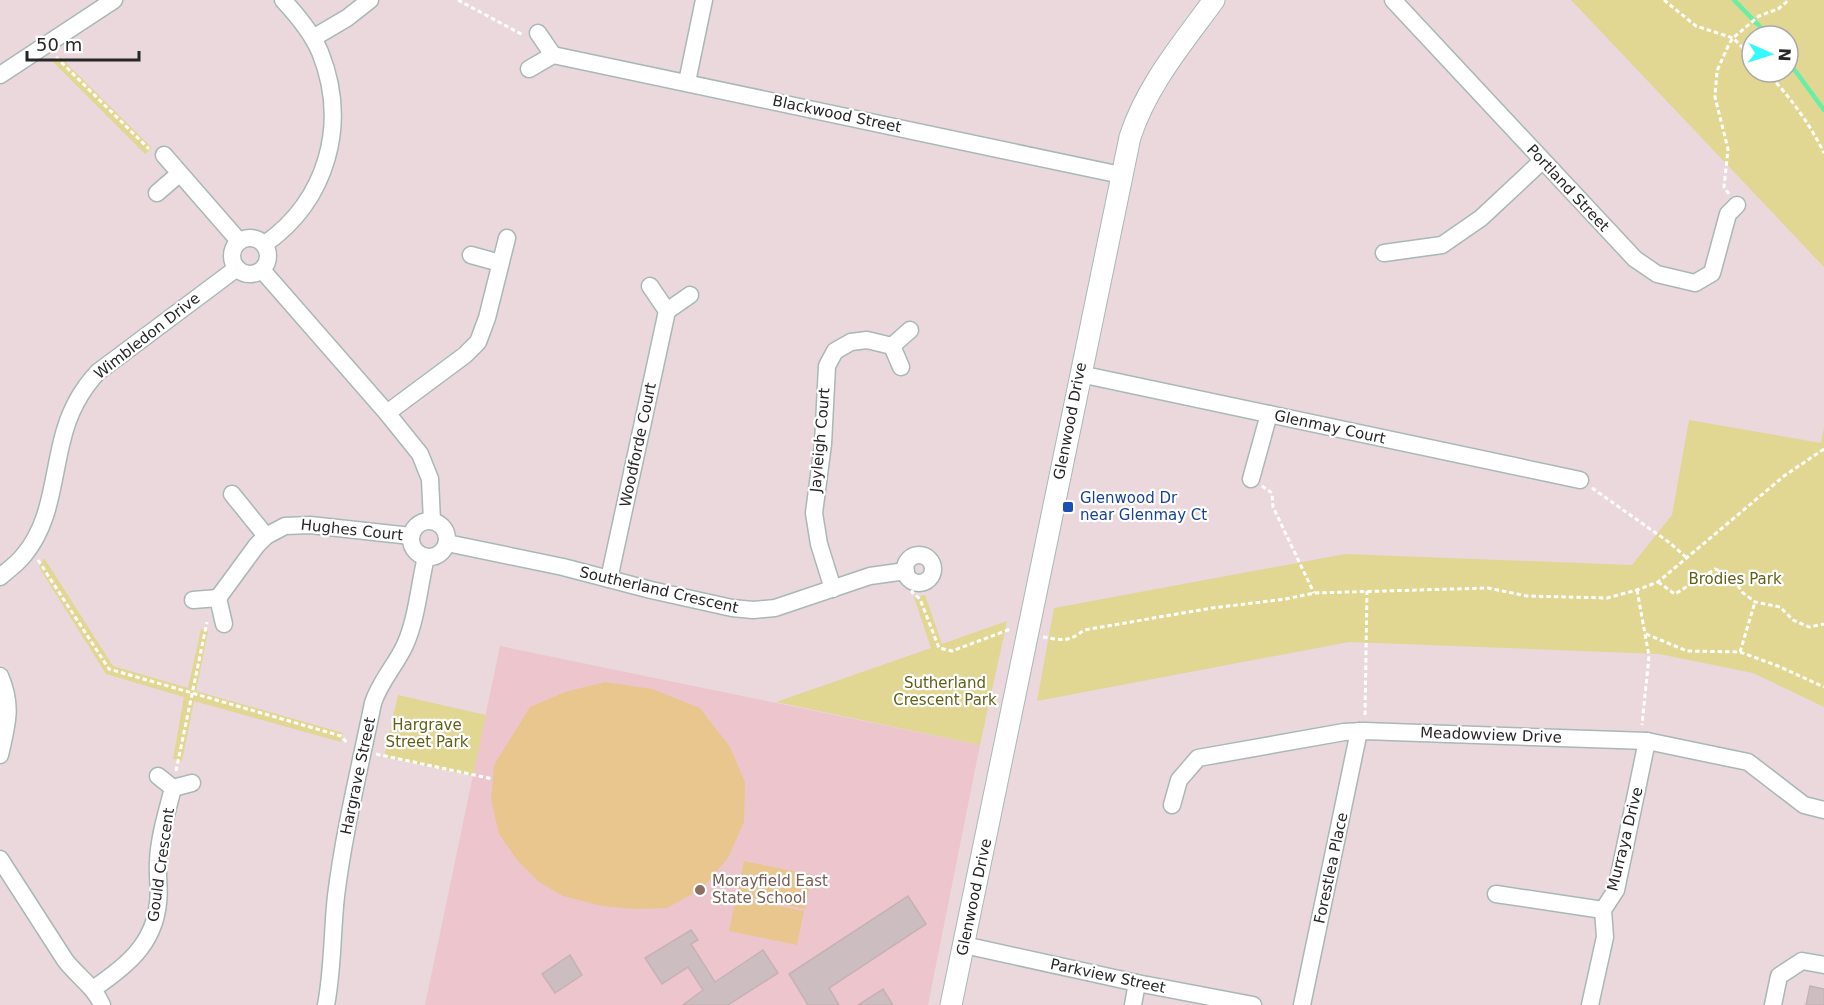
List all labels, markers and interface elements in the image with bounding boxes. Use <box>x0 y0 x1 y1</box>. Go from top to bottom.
scale bar <box>27 24 140 62</box>
north arrow <box>1740 24 1800 84</box>
text: 50 m <box>36 34 82 55</box>
text: N <box>1775 48 1794 62</box>
street label: Blackwood Street <box>771 92 903 136</box>
street label: Portland Street <box>1523 141 1613 235</box>
street label: Wimbledon Drive <box>91 289 203 383</box>
street label: Glenwood Drive <box>1050 361 1090 481</box>
street label: Woodforde Court <box>616 381 660 509</box>
street label: Jayleigh Court <box>806 387 834 494</box>
street label: Glenmay Court <box>1273 406 1387 448</box>
place label: Glenwood Dr near Glenmay Ct <box>1080 489 1207 524</box>
marker: Glenwood Dr near Glenmay Ct <box>1061 500 1075 514</box>
street label: Hughes Court <box>300 516 404 544</box>
street label: Southerland Crescent <box>578 563 740 617</box>
park label: Brodies Park <box>1688 570 1782 588</box>
park label: Sutherland Crescent Park <box>893 674 997 709</box>
street label: Hargrave Street <box>337 715 379 836</box>
park label: Hargrave Street Park <box>386 716 469 751</box>
street label: Meadowview Drive <box>1420 724 1562 746</box>
street label: Murraya Drive <box>1603 785 1647 893</box>
street label: Gould Crescent <box>144 807 178 923</box>
street label: Forestlea Place <box>1310 811 1352 925</box>
street label: Glenwood Drive <box>953 837 995 957</box>
place label: Morayfield East State School <box>712 872 828 907</box>
marker: Morayfield East State School <box>693 883 707 897</box>
street label: Parkview Street <box>1049 955 1167 997</box>

